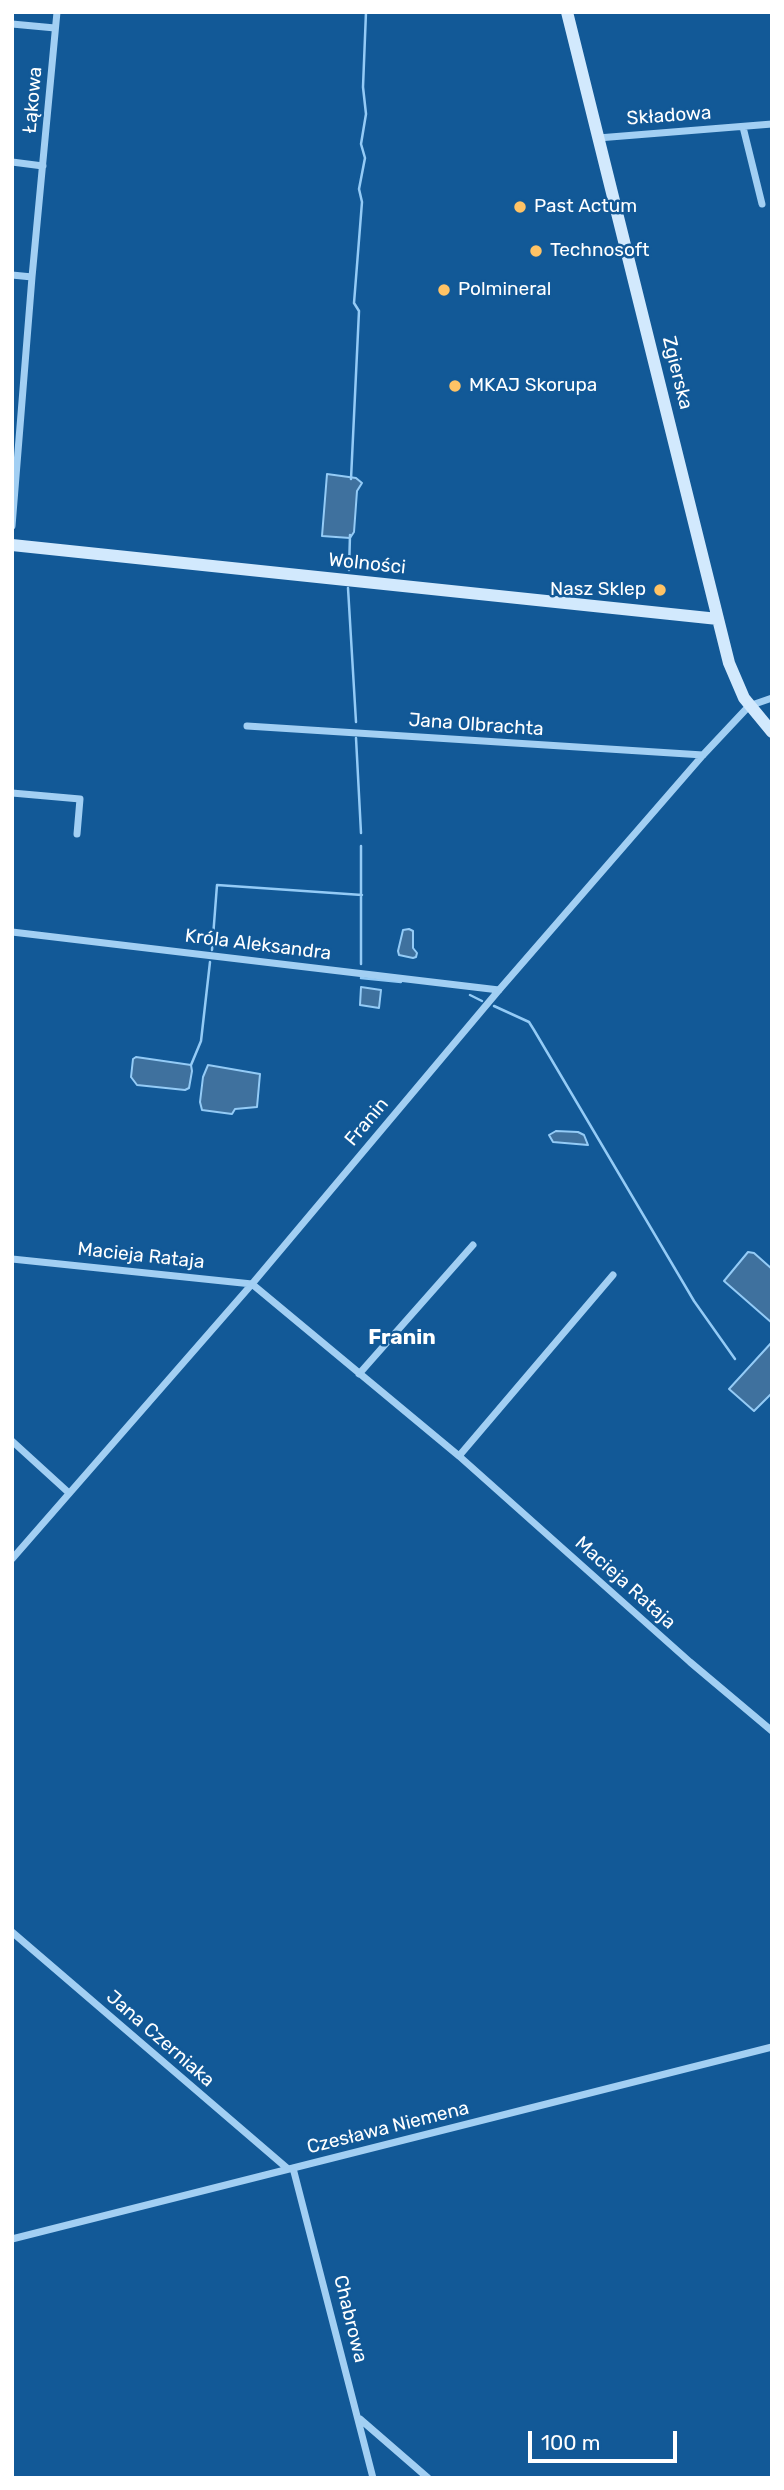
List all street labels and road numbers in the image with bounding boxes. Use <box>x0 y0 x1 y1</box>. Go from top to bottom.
street label: Łąkowa <box>19 66 47 134</box>
street label: Składowa <box>626 102 712 130</box>
street label: Zgierska <box>657 334 697 412</box>
street label: Wolności <box>327 549 407 579</box>
street label: Jana Olbrachta <box>408 709 544 741</box>
street label: Króla Aleksandra <box>184 925 332 965</box>
street label: Franin <box>340 1093 394 1151</box>
street label: Macieja Rataja <box>76 1238 206 1274</box>
street label: Macieja Rataja <box>570 1532 680 1634</box>
street label: Jana Czerniaka <box>101 1986 219 2092</box>
street label: Czesława Niemena <box>305 2097 471 2159</box>
street label: Chabrowa <box>328 2273 372 2365</box>

